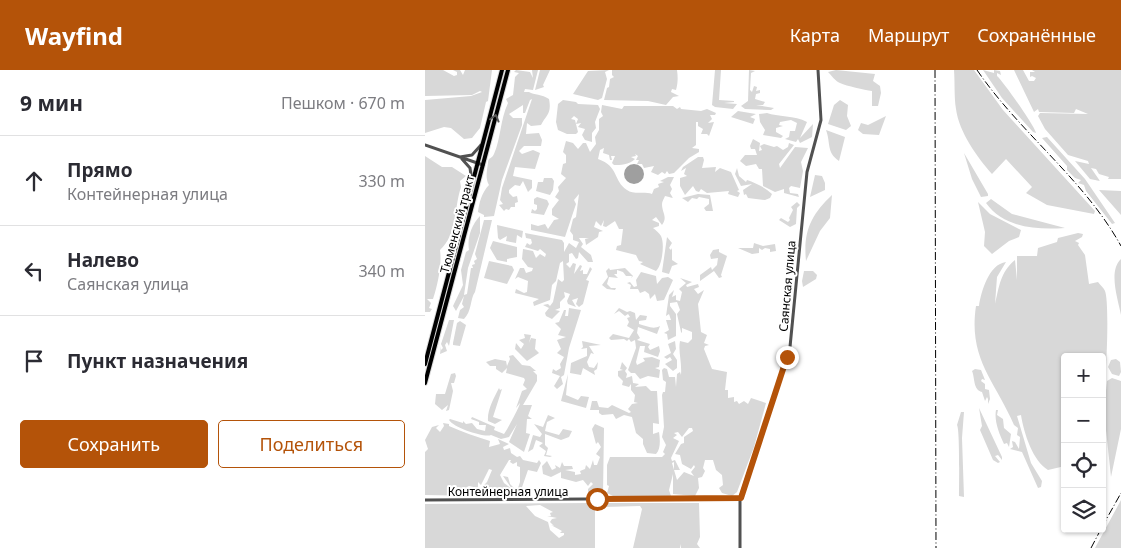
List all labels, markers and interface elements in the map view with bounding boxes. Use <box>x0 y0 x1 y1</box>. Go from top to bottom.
text: Wayfind <box>25 19 123 52</box>
text: Карта <box>790 23 840 47</box>
text: Маршрут <box>868 23 949 47</box>
text: Сохранённые <box>977 23 1096 47</box>
text: 9 мин <box>20 89 83 117</box>
text: Пешком · 670 m <box>281 92 405 114</box>
one-way arrow <box>489 113 500 122</box>
text: Прямо <box>67 157 133 183</box>
icon: ahead <box>20 167 48 195</box>
text: 330 m <box>358 170 405 192</box>
street label: Тюменский тракт <box>436 173 478 275</box>
text: Контейнерная улица <box>67 183 228 205</box>
street label: Саянская улица <box>775 240 799 332</box>
text: Налево <box>67 247 139 273</box>
icon: left <box>20 257 48 285</box>
text: 340 m <box>358 260 405 282</box>
text: Саянская улица <box>67 273 189 295</box>
route end <box>776 346 799 369</box>
icon: arrive <box>20 347 48 375</box>
text: Пункт назначения <box>67 348 248 374</box>
map controls <box>1061 353 1106 533</box>
button: + <box>1061 353 1106 398</box>
button: − <box>1061 398 1106 443</box>
button: Сохранить <box>20 420 208 468</box>
button: Поделиться <box>218 420 405 468</box>
button: locate <box>1061 443 1106 488</box>
street label: Контейнерная улица <box>448 483 568 500</box>
route start <box>586 488 609 511</box>
button: layers <box>1061 488 1106 533</box>

